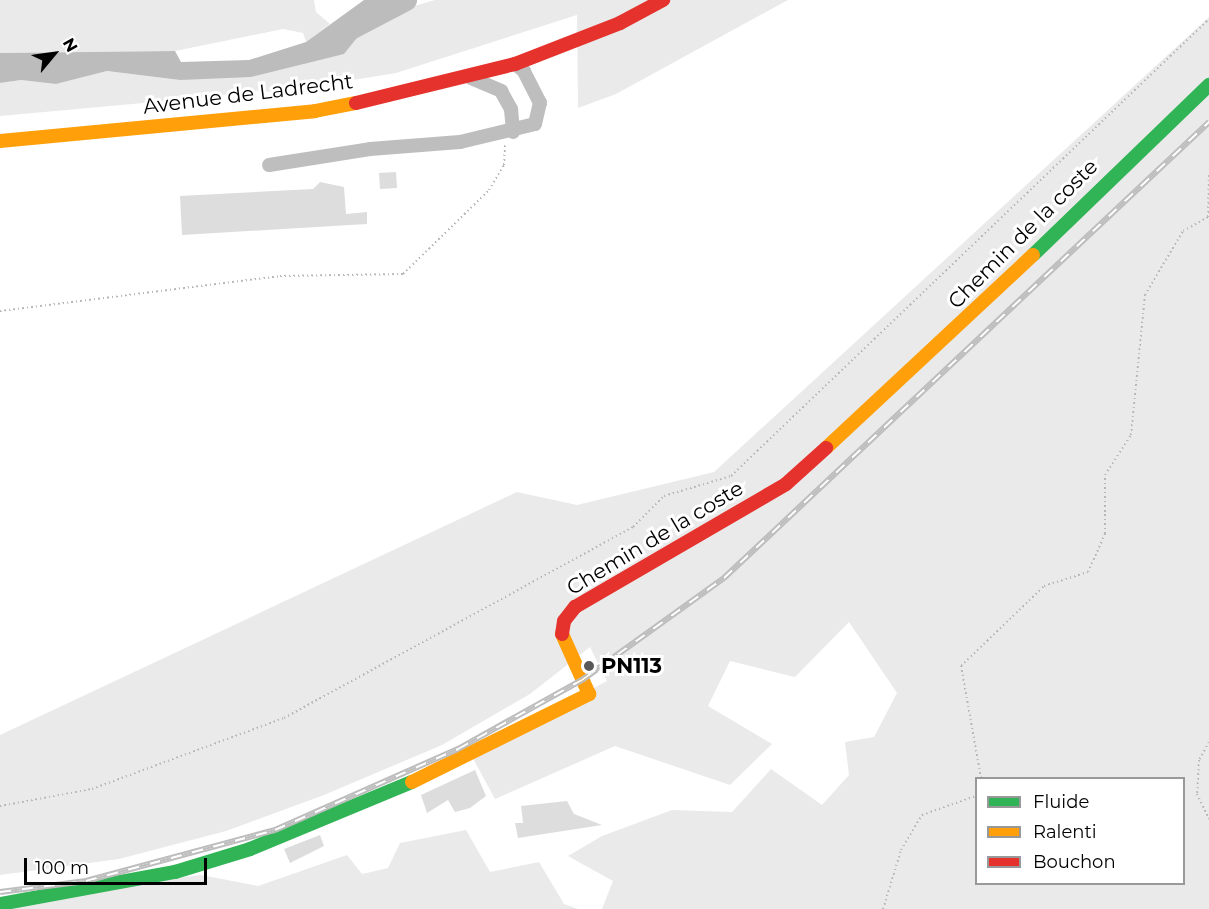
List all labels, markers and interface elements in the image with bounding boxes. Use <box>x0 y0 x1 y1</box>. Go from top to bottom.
north arrow <box>24 24 84 84</box>
text: N <box>59 35 82 55</box>
street label: Avenue de Ladrecht <box>142 69 354 119</box>
street label: Chemin de la coste <box>943 154 1103 314</box>
street label: Chemin de la coste <box>562 475 748 601</box>
place label: PN113 <box>601 653 662 679</box>
marker: PN113 <box>582 659 596 673</box>
legend <box>975 777 1185 885</box>
text: Fluide <box>1033 791 1089 813</box>
text: Ralenti <box>1033 821 1097 843</box>
scale bar <box>27 846 210 884</box>
text: Bouchon <box>1033 851 1116 873</box>
text: 100 m <box>35 857 89 879</box>

